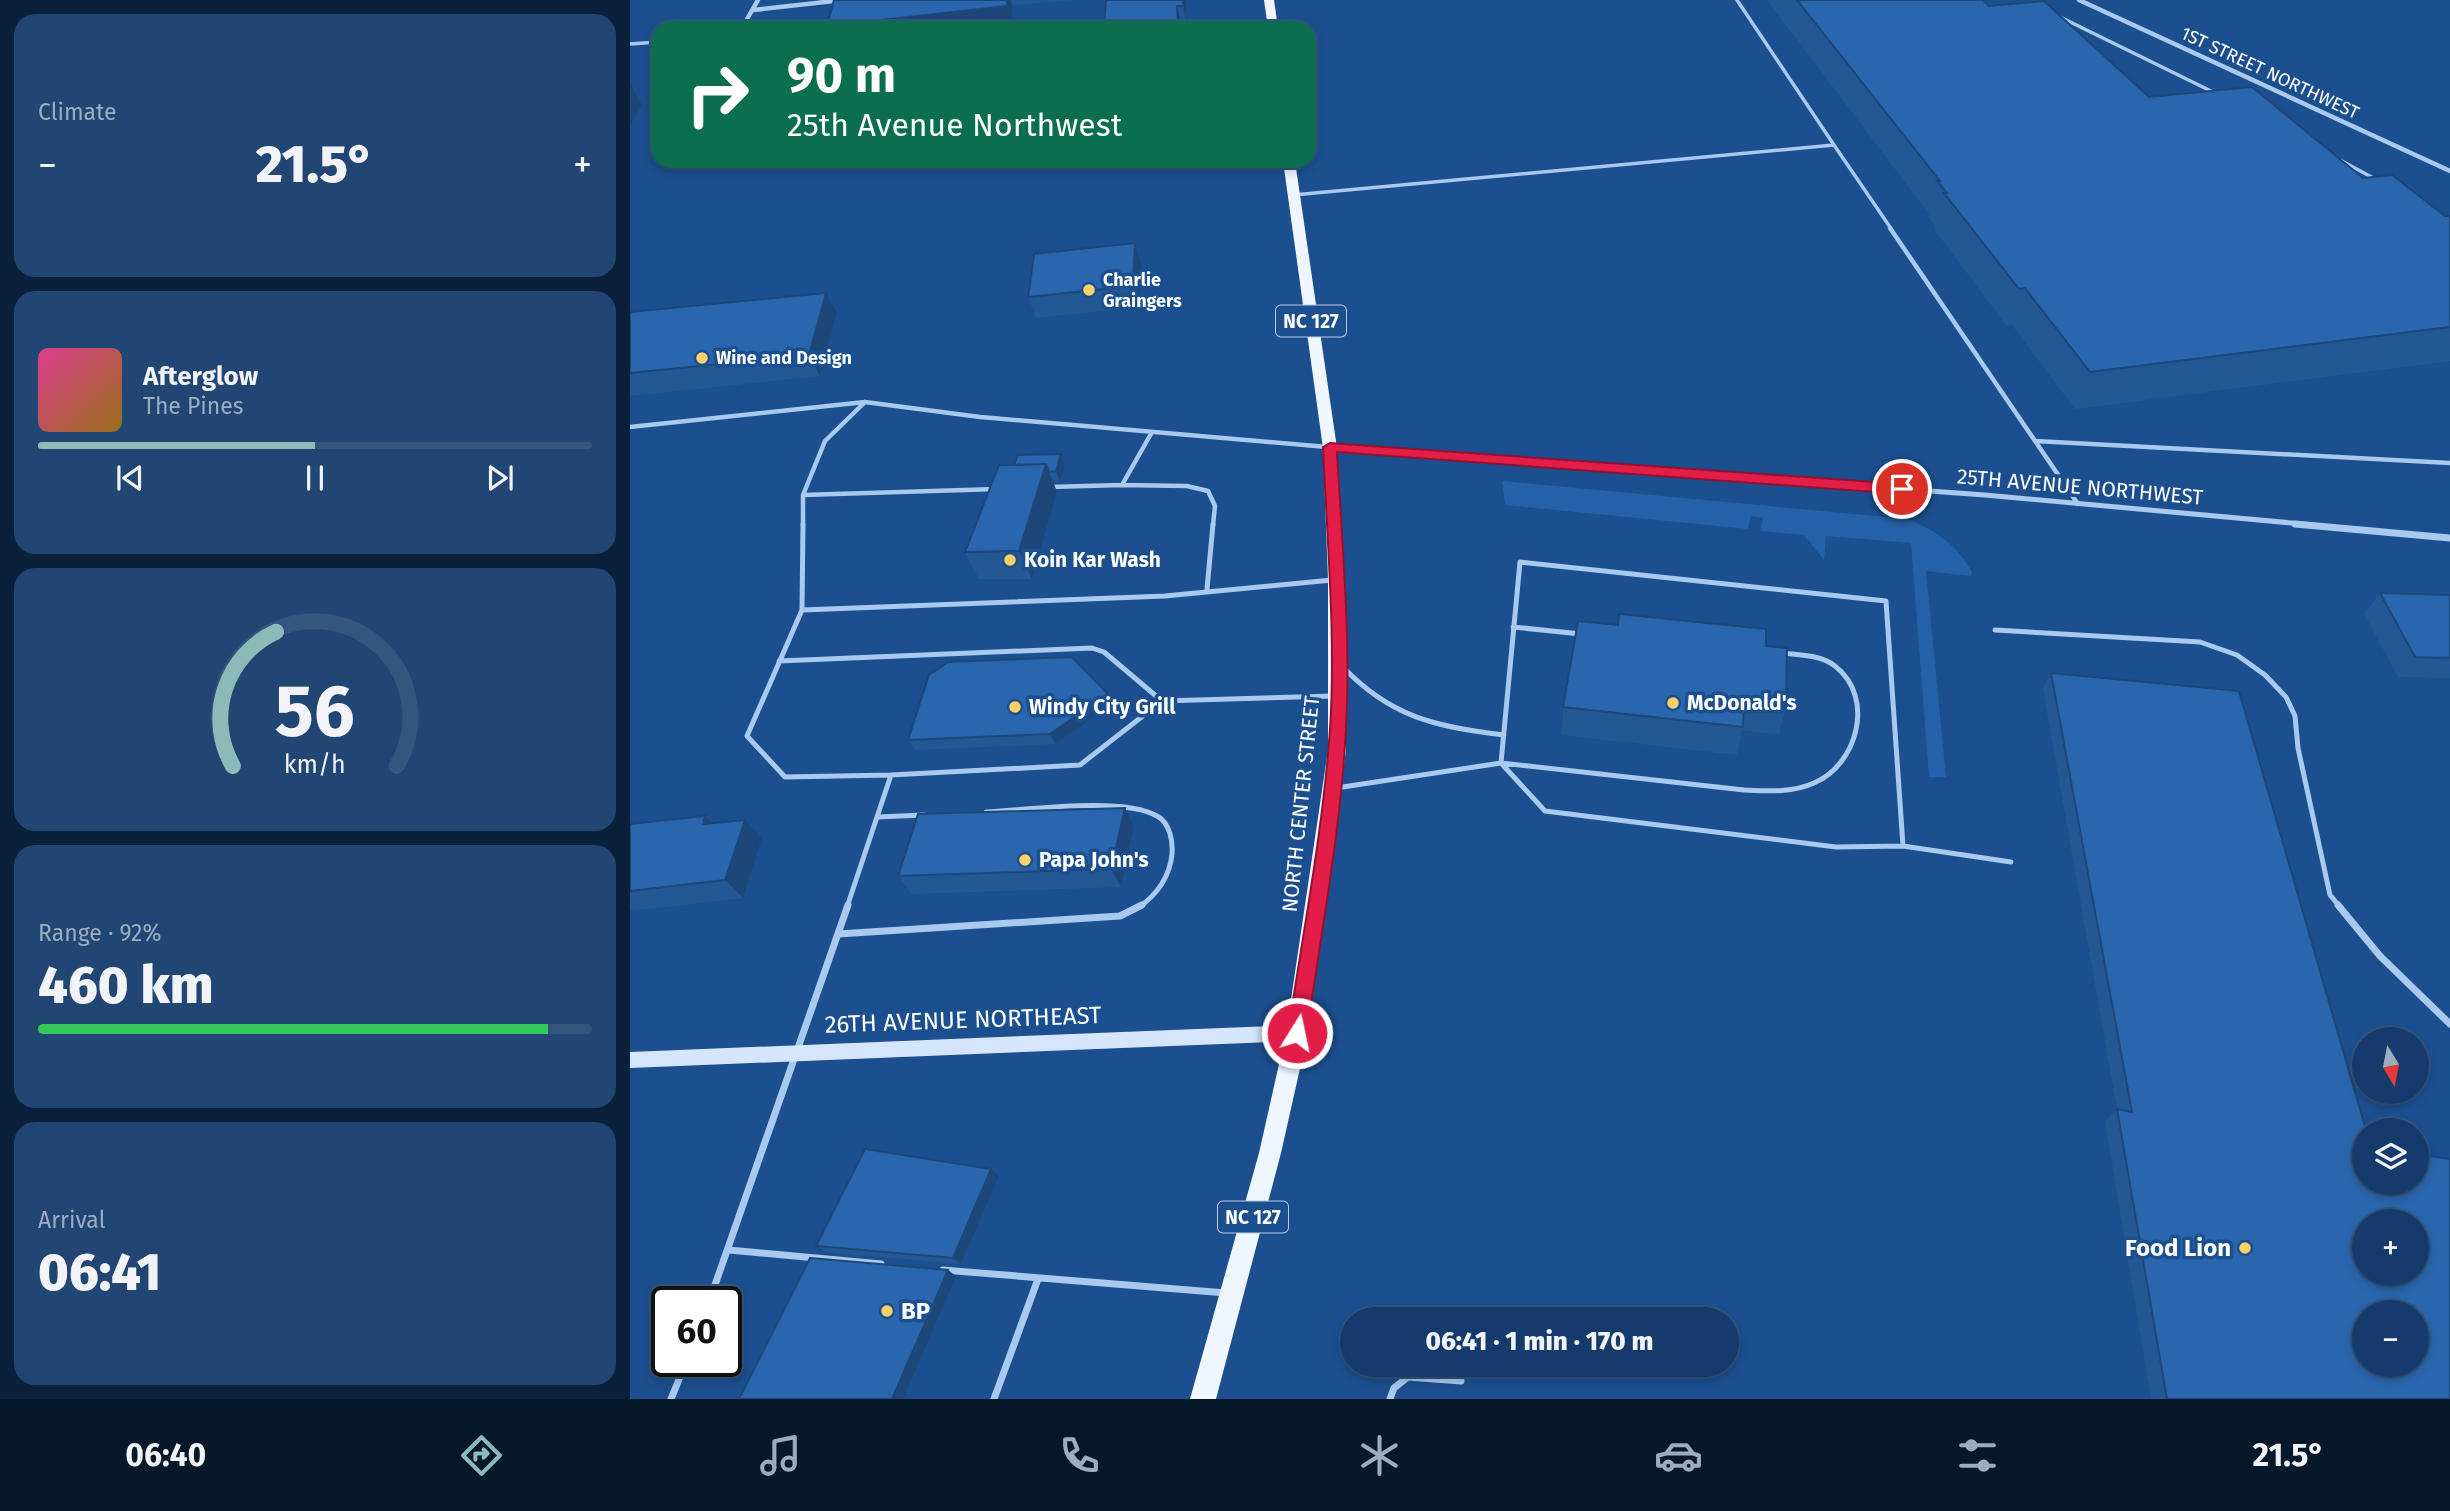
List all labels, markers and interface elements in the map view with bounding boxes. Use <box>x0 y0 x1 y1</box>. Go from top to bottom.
street label: 1ST STREET NORTHWEST <box>2177 22 2363 124</box>
text: 90 m <box>787 46 896 105</box>
icon: right <box>672 49 763 140</box>
text: Climate <box>38 98 117 126</box>
text: 25th Avenue Northwest <box>787 106 1122 144</box>
text: 21.5° <box>256 133 374 196</box>
text: − <box>38 142 57 188</box>
text: + <box>573 142 592 188</box>
place label: Charlie Graingers <box>1103 269 1182 312</box>
marker: Charlie Graingers <box>1081 282 1097 298</box>
road number: NC 127 <box>1276 306 1346 336</box>
place label: Wine and Design <box>716 347 852 369</box>
marker: Wine and Design <box>694 350 710 366</box>
text: Afterglow <box>143 361 258 392</box>
text: The Pines <box>143 392 244 420</box>
icon: previous <box>111 459 149 497</box>
icon: pause <box>296 459 334 497</box>
icon: next <box>481 459 519 497</box>
pin <box>1872 459 1932 519</box>
street label: 25TH AVENUE NORTHWEST <box>1956 463 2204 511</box>
icon: arrive <box>1883 470 1921 508</box>
place label: Koin Kar Wash <box>1024 547 1161 573</box>
marker: Koin Kar Wash <box>1002 552 1018 568</box>
text: 56 <box>275 668 355 755</box>
place label: McDonald's <box>1687 690 1797 716</box>
place label: Windy City Grill <box>1029 694 1176 720</box>
street label: NORTH CENTER STREET <box>1277 694 1325 913</box>
marker: McDonald's <box>1665 695 1681 711</box>
marker: Windy City Grill <box>1007 699 1023 715</box>
text: km/h <box>284 749 346 779</box>
place label: Papa John's <box>1039 847 1149 873</box>
marker: Papa John's <box>1017 852 1033 868</box>
text: Range · 92% <box>38 919 161 947</box>
text: 460 km <box>38 954 214 1017</box>
position arrow <box>1260 996 1334 1070</box>
street label: 26TH AVENUE NORTHEAST <box>824 1001 1102 1039</box>
north arrow <box>2352 1027 2429 1104</box>
map controls <box>2352 1027 2429 1377</box>
button: layers <box>2352 1118 2429 1195</box>
road number: NC 127 <box>1218 1202 1288 1232</box>
text: Arrival <box>38 1206 105 1234</box>
button: + <box>2352 1209 2429 1286</box>
place label: Food Lion <box>2125 1234 2231 1262</box>
marker: Food Lion <box>2237 1240 2253 1256</box>
text: 06:41 <box>38 1241 161 1304</box>
speed limit sign: 60 <box>651 1286 742 1377</box>
place label: BP <box>901 1297 930 1325</box>
button: − <box>2352 1300 2429 1377</box>
marker: BP <box>879 1303 895 1319</box>
text: 06:41 · 1 min · 170 m <box>1426 1326 1653 1357</box>
icon: directions <box>457 1431 506 1480</box>
icon: music <box>756 1431 805 1480</box>
icon: phone <box>1055 1431 1104 1480</box>
icon: climate <box>1355 1431 1404 1480</box>
icon: car <box>1654 1431 1703 1480</box>
icon: filters <box>1953 1431 2002 1480</box>
text: 06:40 <box>125 1436 206 1474</box>
text: 21.5° <box>2253 1436 2325 1474</box>

